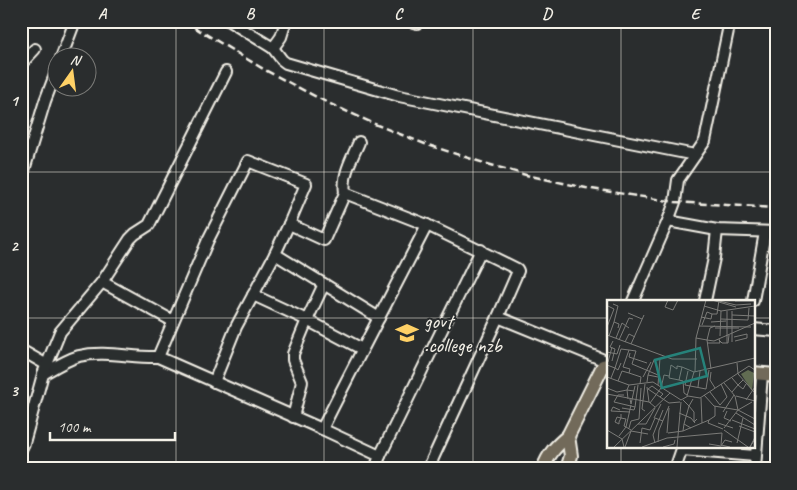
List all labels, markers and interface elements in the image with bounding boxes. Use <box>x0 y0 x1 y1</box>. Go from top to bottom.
text: A <box>98 4 108 24</box>
text: B <box>246 4 256 24</box>
text: C <box>394 4 404 24</box>
text: D <box>542 4 553 24</box>
text: E <box>691 4 702 24</box>
north arrow <box>48 48 98 98</box>
text: N <box>69 51 84 70</box>
text: 1 <box>10 91 19 111</box>
text: 2 <box>10 236 19 256</box>
inset map <box>607 300 754 448</box>
place label: govt .college nzb <box>424 308 503 358</box>
school or university icon: govt .college nzb <box>394 320 420 346</box>
text: 3 <box>10 381 19 401</box>
scale bar <box>50 410 175 442</box>
text: 100 m <box>58 418 92 437</box>

